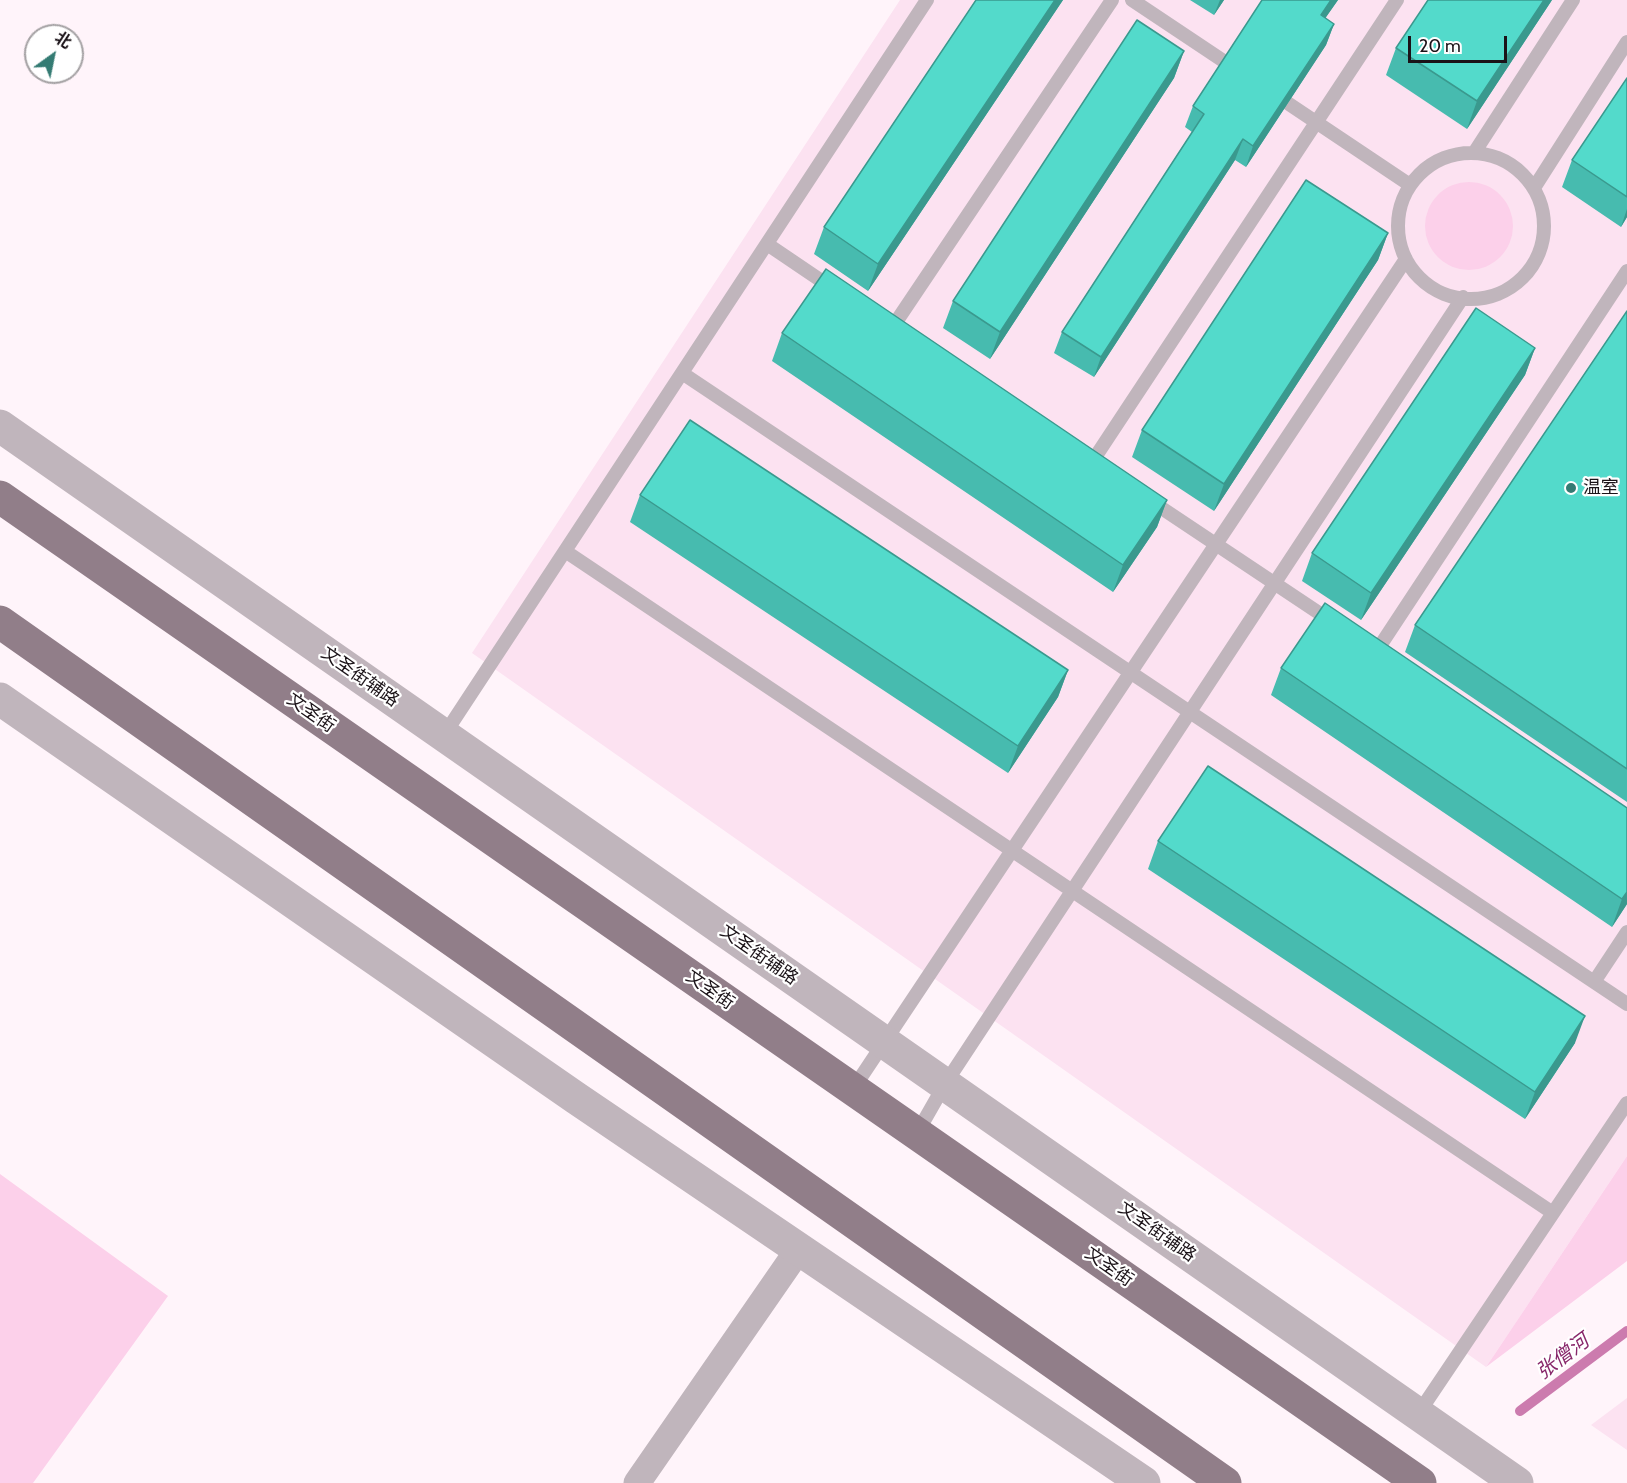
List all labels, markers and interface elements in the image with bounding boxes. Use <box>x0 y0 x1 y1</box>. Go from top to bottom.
north arrow <box>24 24 84 84</box>
scale bar <box>1411 24 1510 62</box>
text: 北 <box>51 28 75 52</box>
text: 20 m <box>1419 35 1461 57</box>
place label: 温室 <box>1583 477 1619 499</box>
marker: 温室 <box>1564 481 1578 495</box>
street label: 文圣街辅路 <box>317 642 403 712</box>
street label: 文圣街 <box>283 689 339 737</box>
street label: 文圣街辅路 <box>716 920 802 990</box>
street label: 文圣街 <box>682 966 738 1014</box>
street label: 文圣街辅路 <box>1114 1197 1200 1267</box>
street label: 文圣街 <box>1081 1243 1137 1291</box>
water label: 张僧河 <box>1532 1329 1594 1385</box>

